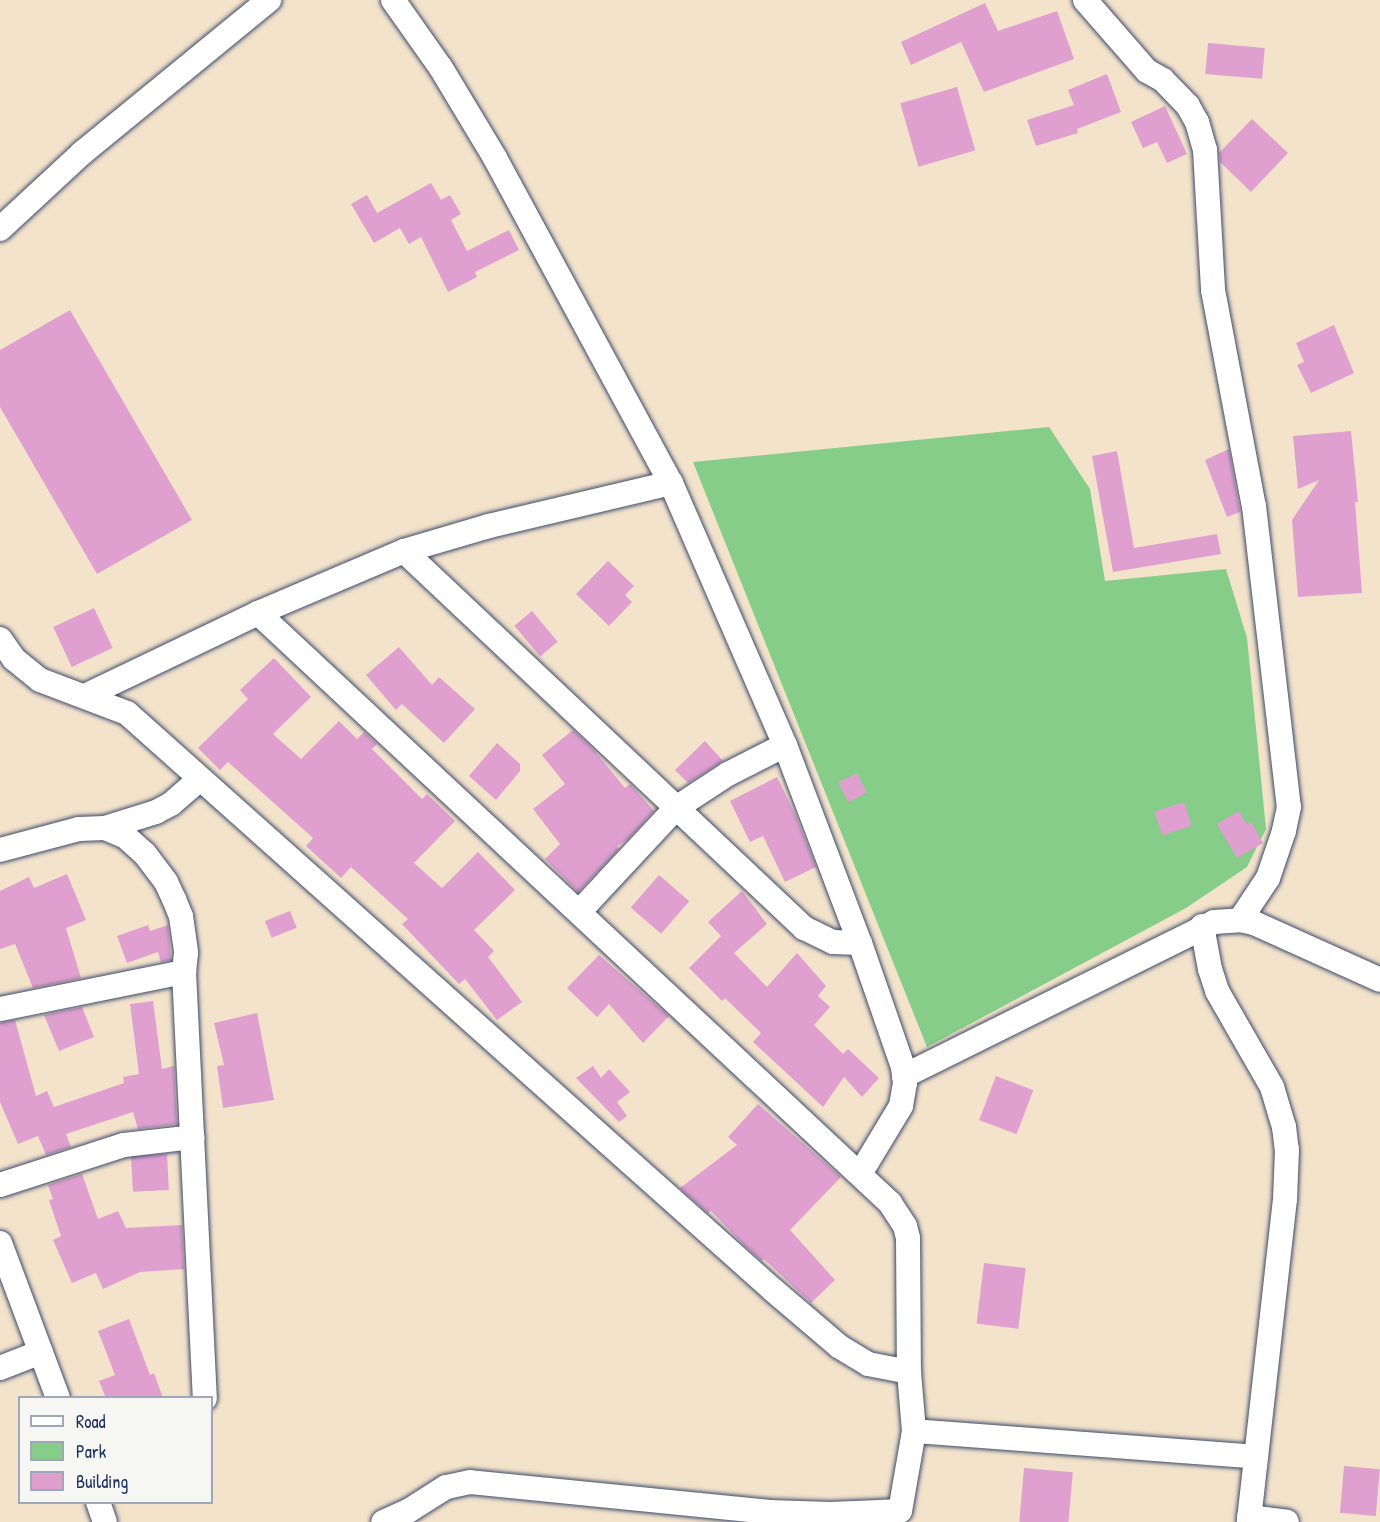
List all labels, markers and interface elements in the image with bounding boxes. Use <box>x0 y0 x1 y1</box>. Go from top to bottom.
legend <box>18 1396 213 1504</box>
text: Road <box>76 1409 106 1434</box>
text: Park <box>76 1439 106 1464</box>
text: Building <box>76 1469 128 1494</box>

